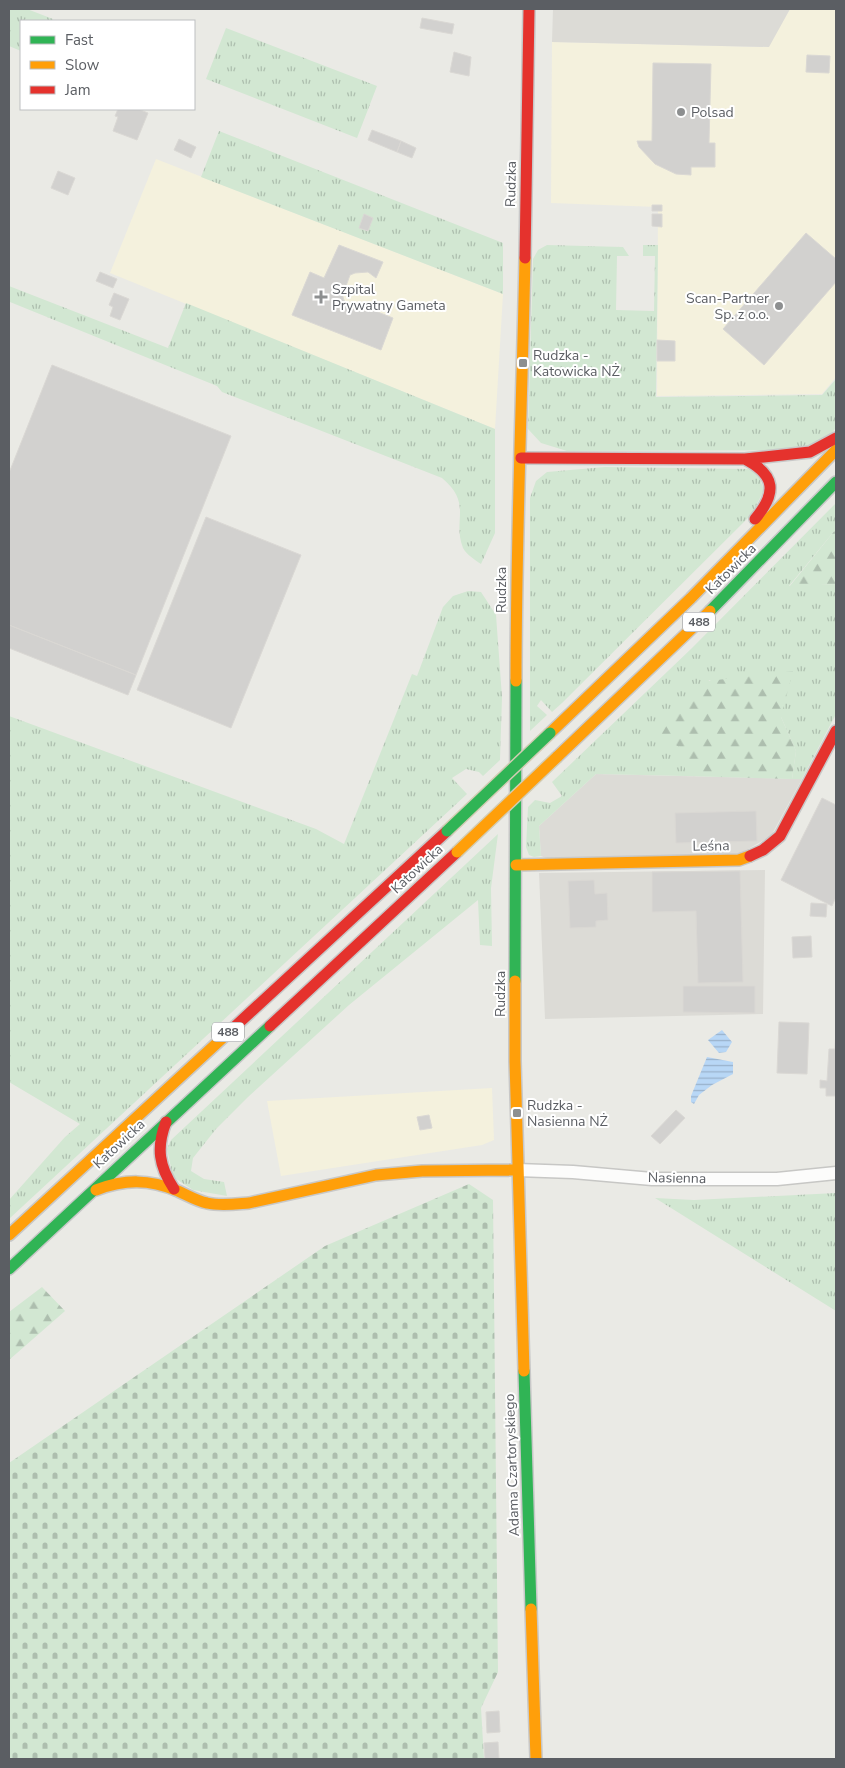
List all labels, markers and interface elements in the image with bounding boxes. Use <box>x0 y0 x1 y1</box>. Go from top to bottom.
legend <box>20 20 195 110</box>
text: Fast <box>65 30 94 50</box>
text: Slow <box>65 55 100 75</box>
text: Jam <box>64 80 91 100</box>
place label: Polsad <box>691 103 734 122</box>
marker: Polsad <box>675 106 687 118</box>
street label: Rudzka <box>501 161 521 207</box>
place label: Szpital Prywatny Gameta <box>332 280 446 315</box>
place label: Scan-Partner Sp. z o.o. <box>686 289 769 324</box>
marker: Szpital Prywatny Gameta <box>314 290 328 304</box>
marker: Scan-Partner Sp. z o.o. <box>773 300 785 312</box>
place label: Rudzka - Katowicka NŻ <box>533 346 620 381</box>
marker: Rudzka - Katowicka NŻ <box>517 357 529 369</box>
street label: Katowicka <box>701 539 761 599</box>
street label: Rudzka <box>492 567 511 613</box>
road number: 488 <box>683 612 715 632</box>
street label: Leśna <box>692 836 730 856</box>
street label: Katowicka <box>387 840 447 898</box>
street label: Rudzka <box>491 971 510 1017</box>
road number: 488 <box>212 1022 244 1042</box>
place label: Rudzka - Nasienna NŻ <box>527 1096 608 1131</box>
marker: Rudzka - Nasienna NŻ <box>511 1107 523 1119</box>
street label: Katowicka <box>89 1115 149 1173</box>
street label: Nasienna <box>648 1168 706 1188</box>
street label: Adama Czartoryskiego <box>500 1393 524 1537</box>

